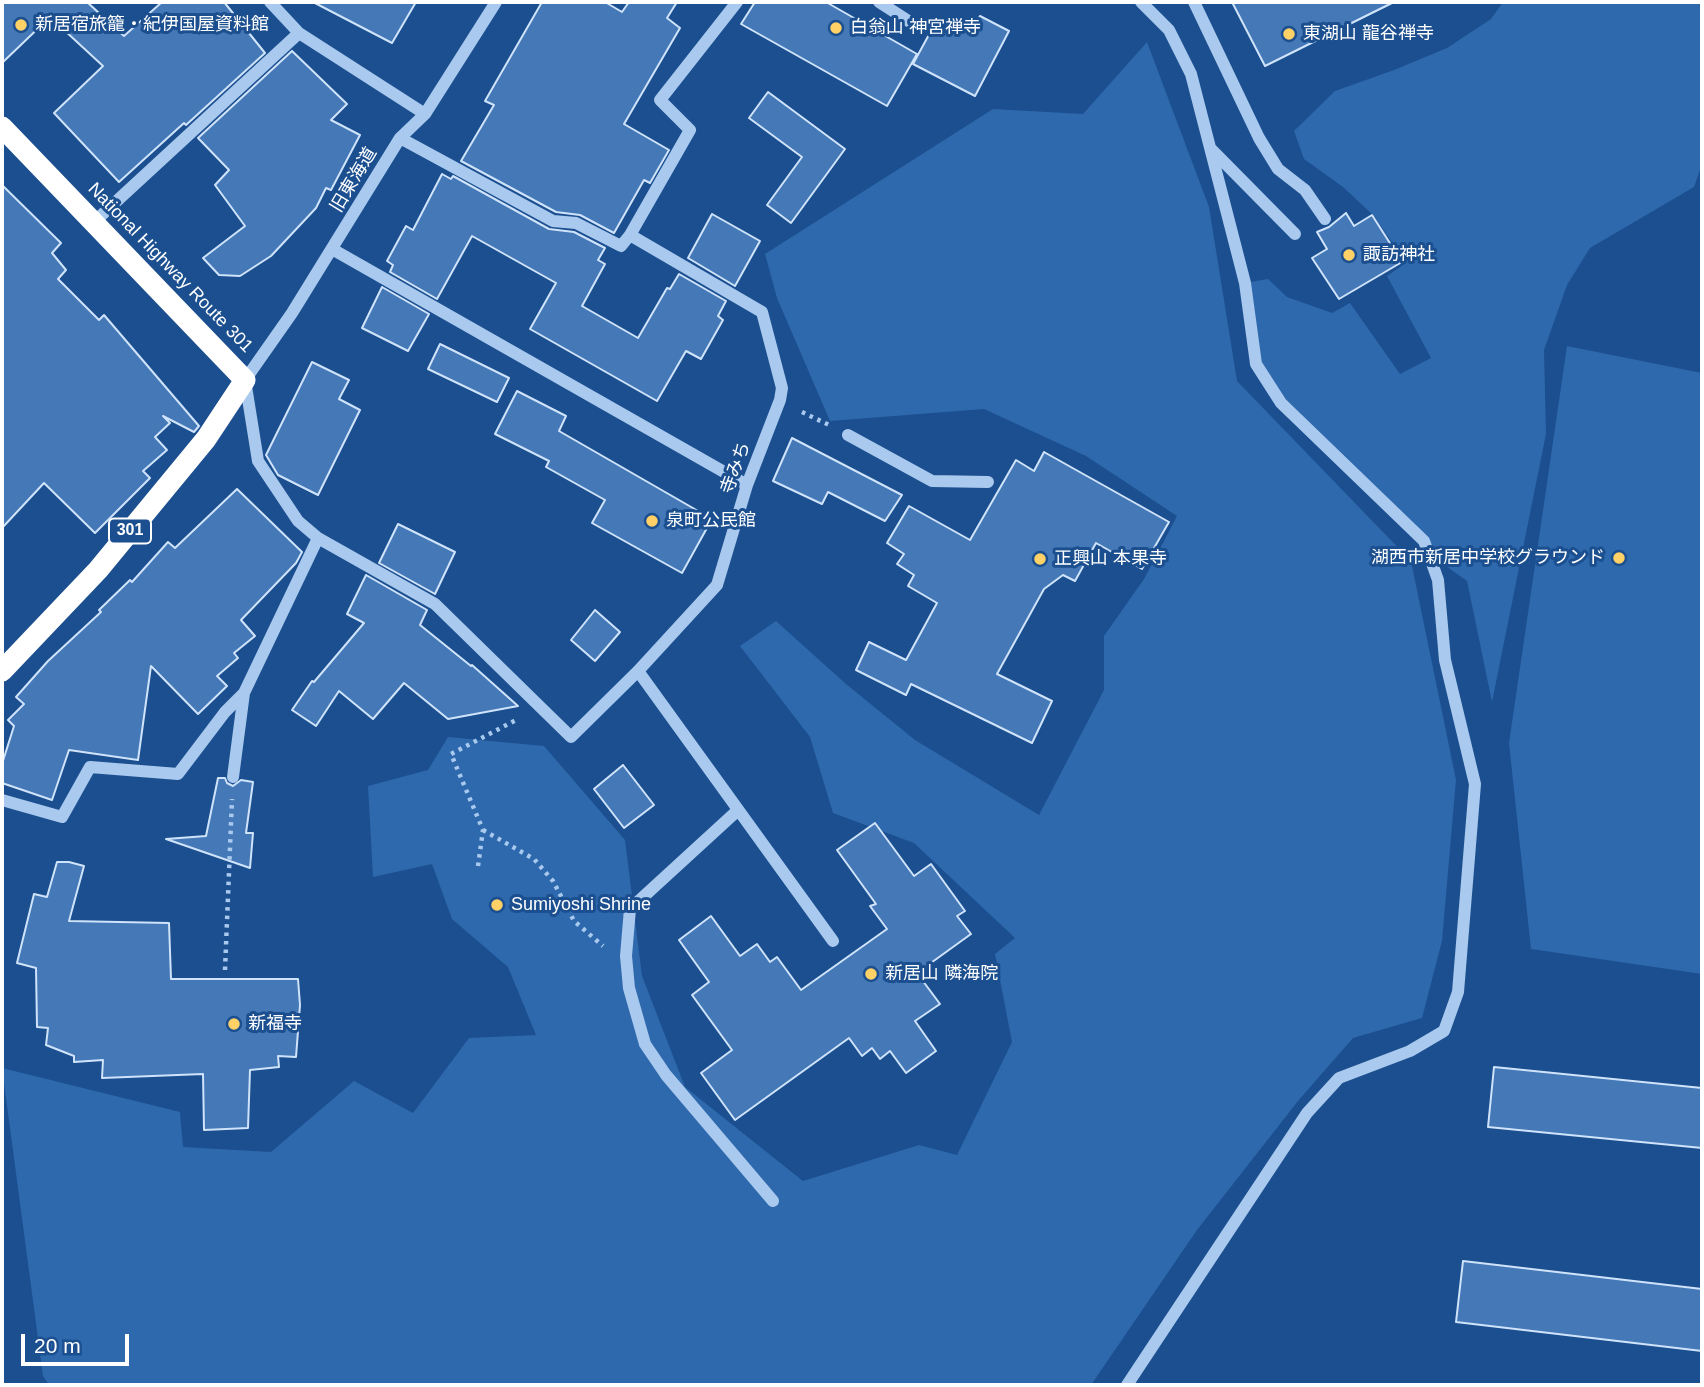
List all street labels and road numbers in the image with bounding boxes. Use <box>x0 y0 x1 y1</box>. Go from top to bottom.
street label: 旧東海道 <box>326 144 382 216</box>
street label: National Highway Route 301 <box>83 178 257 358</box>
street label: 寺みち <box>717 439 755 497</box>
road number: 301 <box>109 518 151 544</box>

